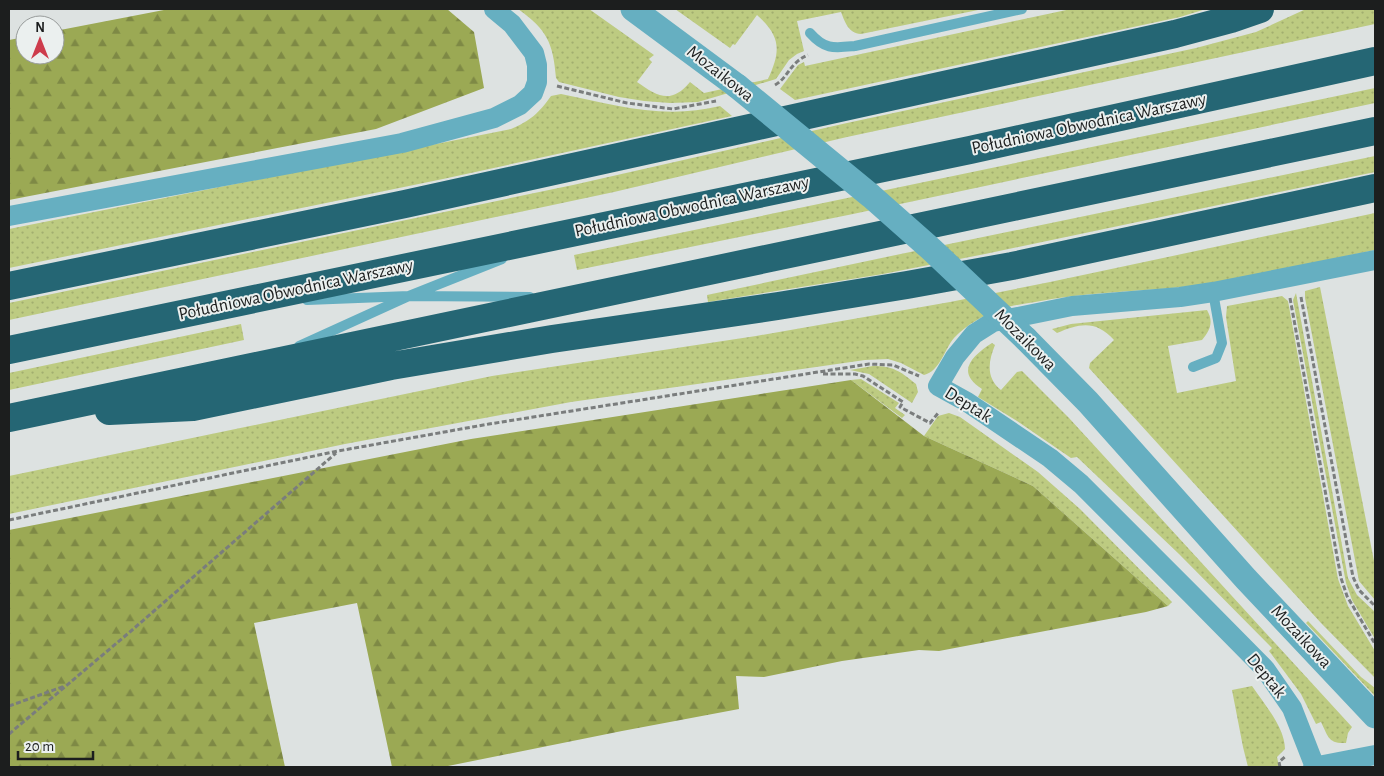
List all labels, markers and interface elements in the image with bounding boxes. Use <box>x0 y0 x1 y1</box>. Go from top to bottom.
north arrow <box>15 15 65 65</box>
text: N <box>35 21 45 35</box>
street label: Mozaikowa <box>683 43 757 105</box>
street label: Południowa Obwodnica Warszawy <box>970 90 1208 158</box>
street label: Południowa Obwodnica Warszawy <box>573 173 811 241</box>
street label: Południowa Obwodnica Warszawy <box>177 256 415 324</box>
street label: Mozaikowa <box>991 306 1059 374</box>
street label: Deptak <box>941 384 995 427</box>
street label: Mozaikowa <box>1267 602 1335 672</box>
street label: Deptak <box>1243 650 1290 702</box>
scale bar <box>18 728 92 760</box>
text: 20 m <box>25 739 54 754</box>

